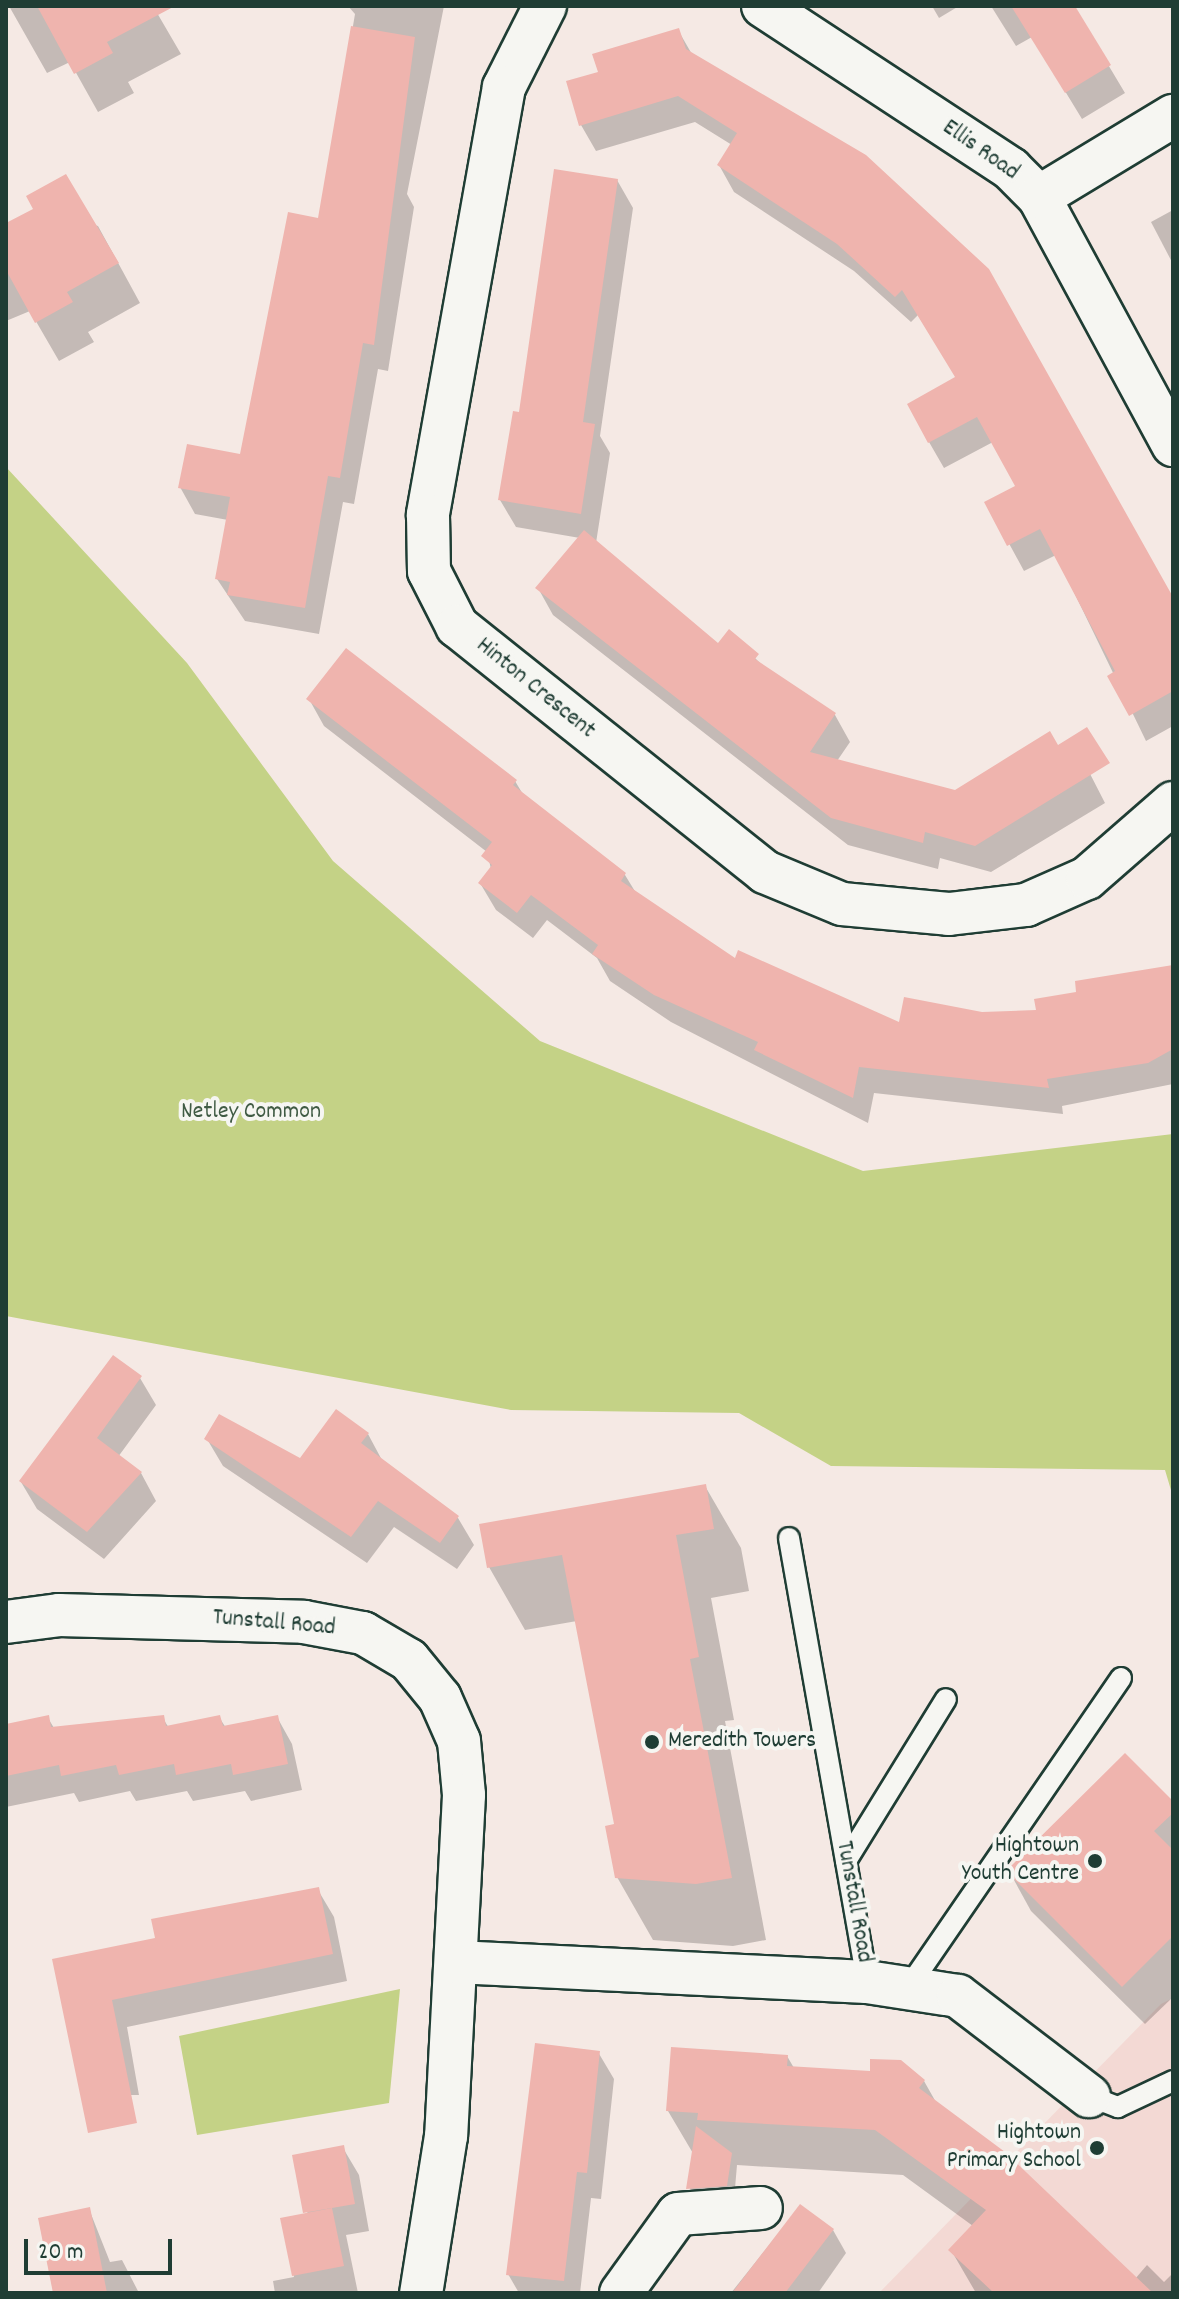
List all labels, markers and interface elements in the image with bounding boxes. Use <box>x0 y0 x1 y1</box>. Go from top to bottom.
street label: Ellis Road <box>936 114 1024 188</box>
street label: Hinton Crescent <box>469 632 601 746</box>
park label: Netley Common <box>181 1099 321 1127</box>
street label: Tunstall Road <box>211 1604 337 1644</box>
place label: Meredith Towers <box>668 1728 816 1756</box>
marker: Meredith Towers <box>643 1733 661 1751</box>
place label: Hightown Youth Centre <box>962 1833 1079 1889</box>
street label: Tunstall Road <box>828 1839 878 1965</box>
marker: Hightown Youth Centre <box>1086 1852 1104 1870</box>
place label: Hightown Primary School <box>947 2120 1081 2176</box>
marker: Hightown Primary School <box>1088 2139 1106 2157</box>
scale bar <box>28 2223 176 2273</box>
text: 20 m <box>38 2236 84 2270</box>

